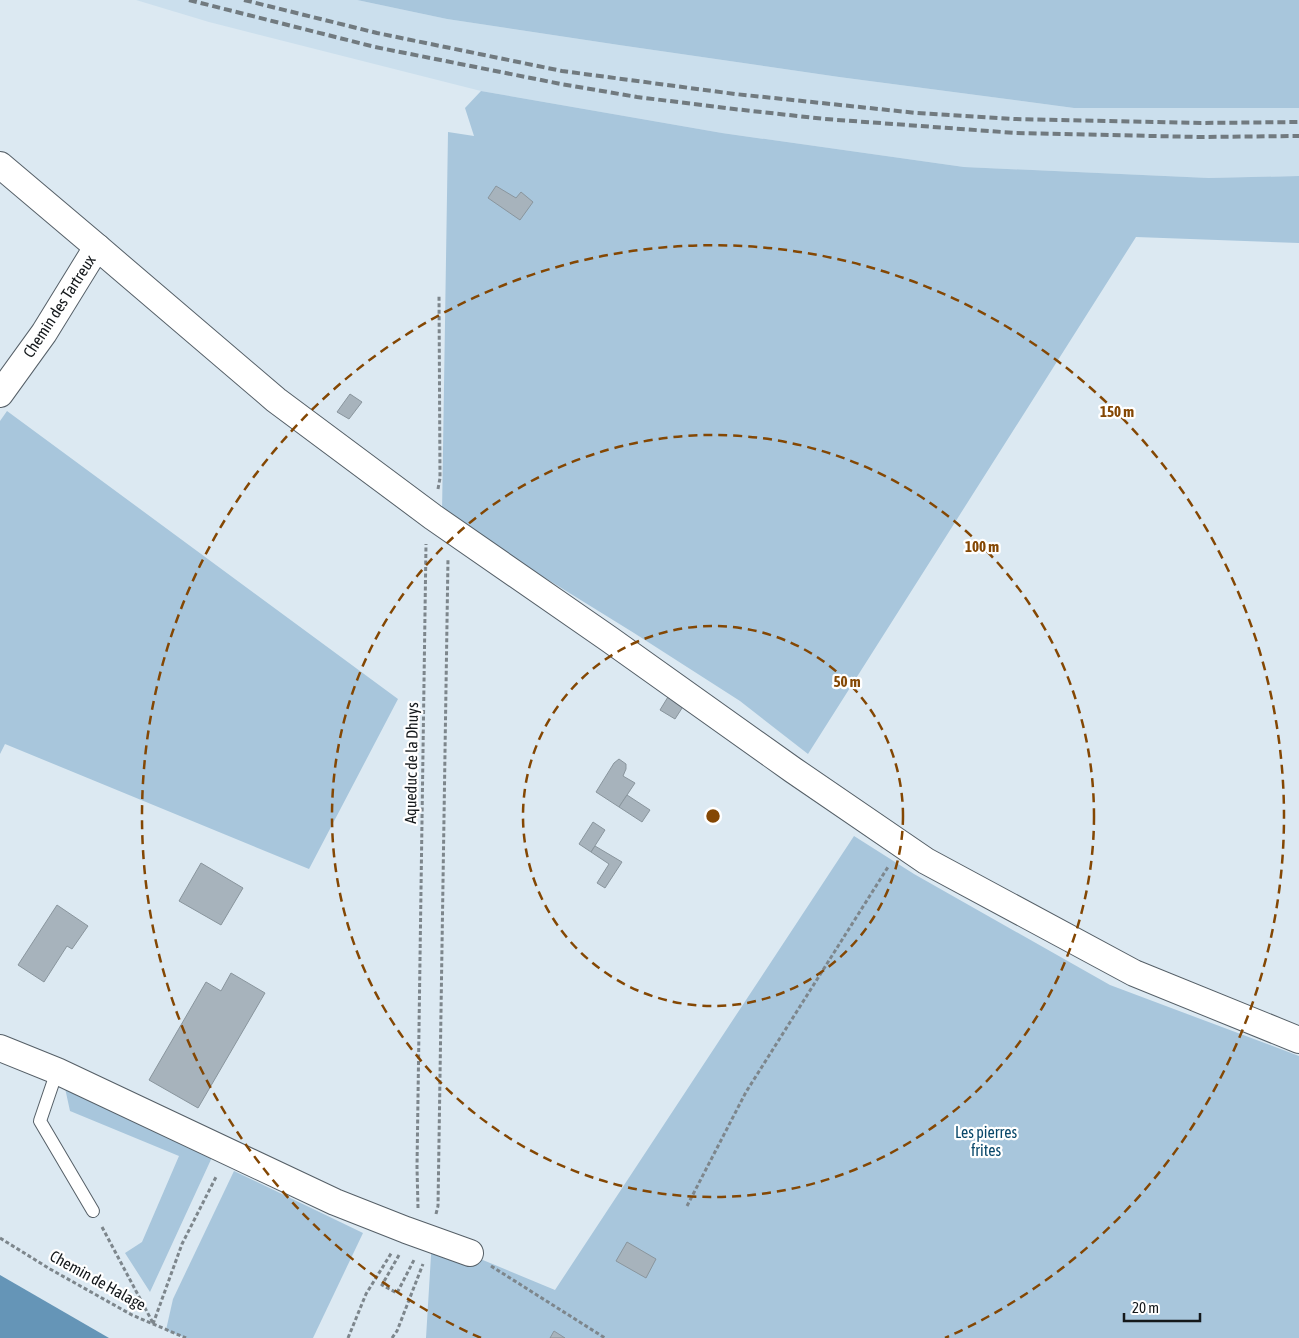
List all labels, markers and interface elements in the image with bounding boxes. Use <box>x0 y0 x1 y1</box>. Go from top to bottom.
street label: Chemin des Tartreux <box>19 251 99 361</box>
text: 150 m <box>1100 403 1134 420</box>
text: 100 m <box>965 538 999 555</box>
text: 50 m <box>834 673 861 690</box>
street label: Aqueduc de la Dhuys <box>401 702 422 824</box>
centre of rings <box>704 807 722 825</box>
park label: Les pierres frites <box>955 1123 1017 1159</box>
street label: Chemin de Halage <box>47 1246 149 1315</box>
scale bar <box>1124 1290 1200 1322</box>
text: 20 m <box>1132 1299 1159 1316</box>

